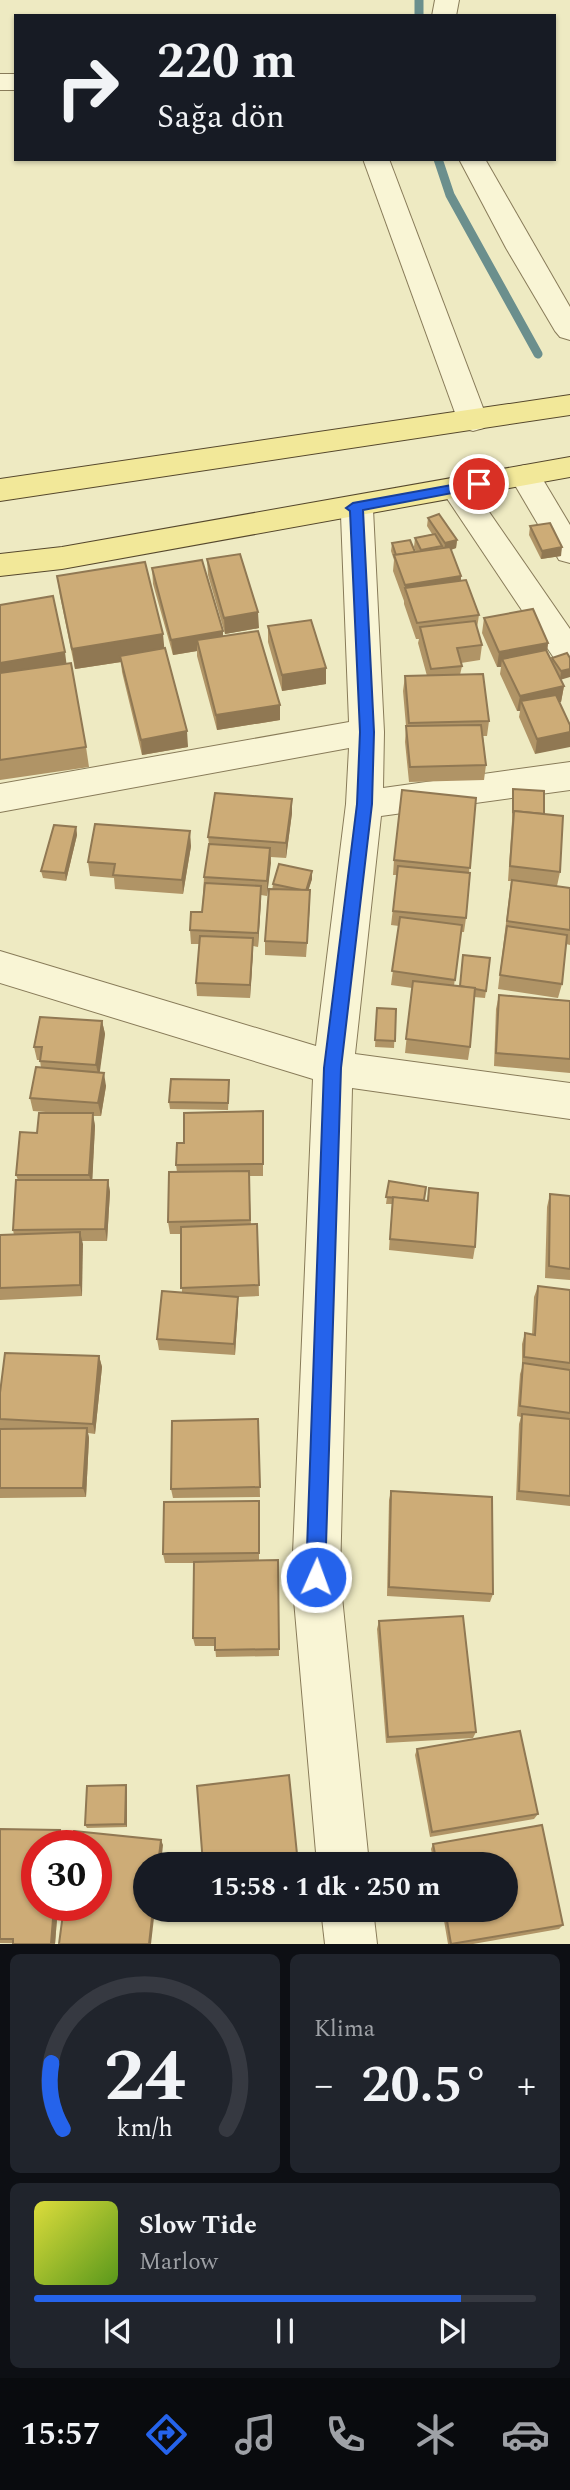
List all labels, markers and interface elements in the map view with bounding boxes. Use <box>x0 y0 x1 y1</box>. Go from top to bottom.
text: 220 m <box>157 25 296 100</box>
icon: right <box>42 42 133 133</box>
text: Sağa dön <box>157 93 285 142</box>
pin <box>449 454 509 514</box>
icon: arrive <box>460 465 498 503</box>
position arrow <box>279 1540 353 1614</box>
speed limit sign: 30 <box>21 1830 112 1921</box>
text: 15:58 · 1 dk · 250 m <box>211 1867 440 1907</box>
text: Klima <box>314 2012 375 2047</box>
text: 24 <box>104 2023 186 2134</box>
text: 20.5° <box>361 2046 489 2125</box>
text: − <box>314 2057 333 2115</box>
text: + <box>517 2057 536 2115</box>
text: km/h <box>117 2110 173 2148</box>
text: Slow Tide <box>139 2205 257 2245</box>
text: Marlow <box>139 2245 218 2280</box>
icon: previous <box>99 2312 137 2350</box>
icon: pause <box>266 2312 304 2350</box>
icon: next <box>433 2312 471 2350</box>
text: 15:57 <box>20 2410 101 2459</box>
icon: directions <box>142 2410 191 2459</box>
icon: music <box>231 2410 280 2459</box>
icon: phone <box>321 2410 370 2459</box>
icon: climate <box>411 2410 460 2459</box>
icon: car <box>501 2410 550 2459</box>

